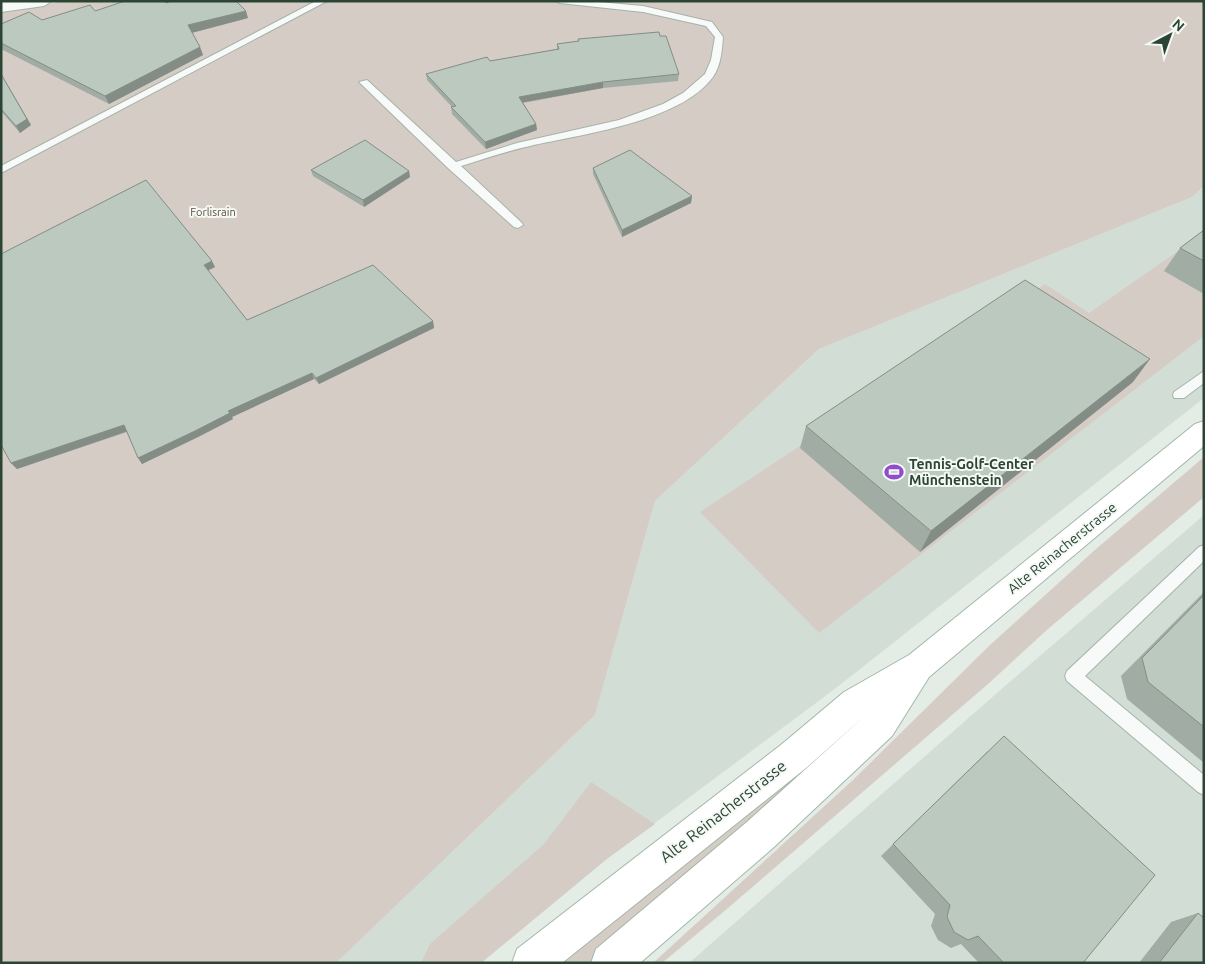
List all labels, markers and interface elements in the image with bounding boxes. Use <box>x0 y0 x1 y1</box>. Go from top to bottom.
north arrow <box>1145 10 1195 60</box>
text: N <box>1169 16 1188 35</box>
park label: Forlisrain <box>190 206 236 218</box>
place label: Tennis-Golf-Center Münchenstein <box>909 456 1034 488</box>
sports icon: Tennis-Golf-Center Münchenstein <box>883 461 905 483</box>
street label: Alte Reinacherstrasse <box>1004 499 1120 597</box>
street label: Alte Reinacherstrasse <box>656 756 790 866</box>

